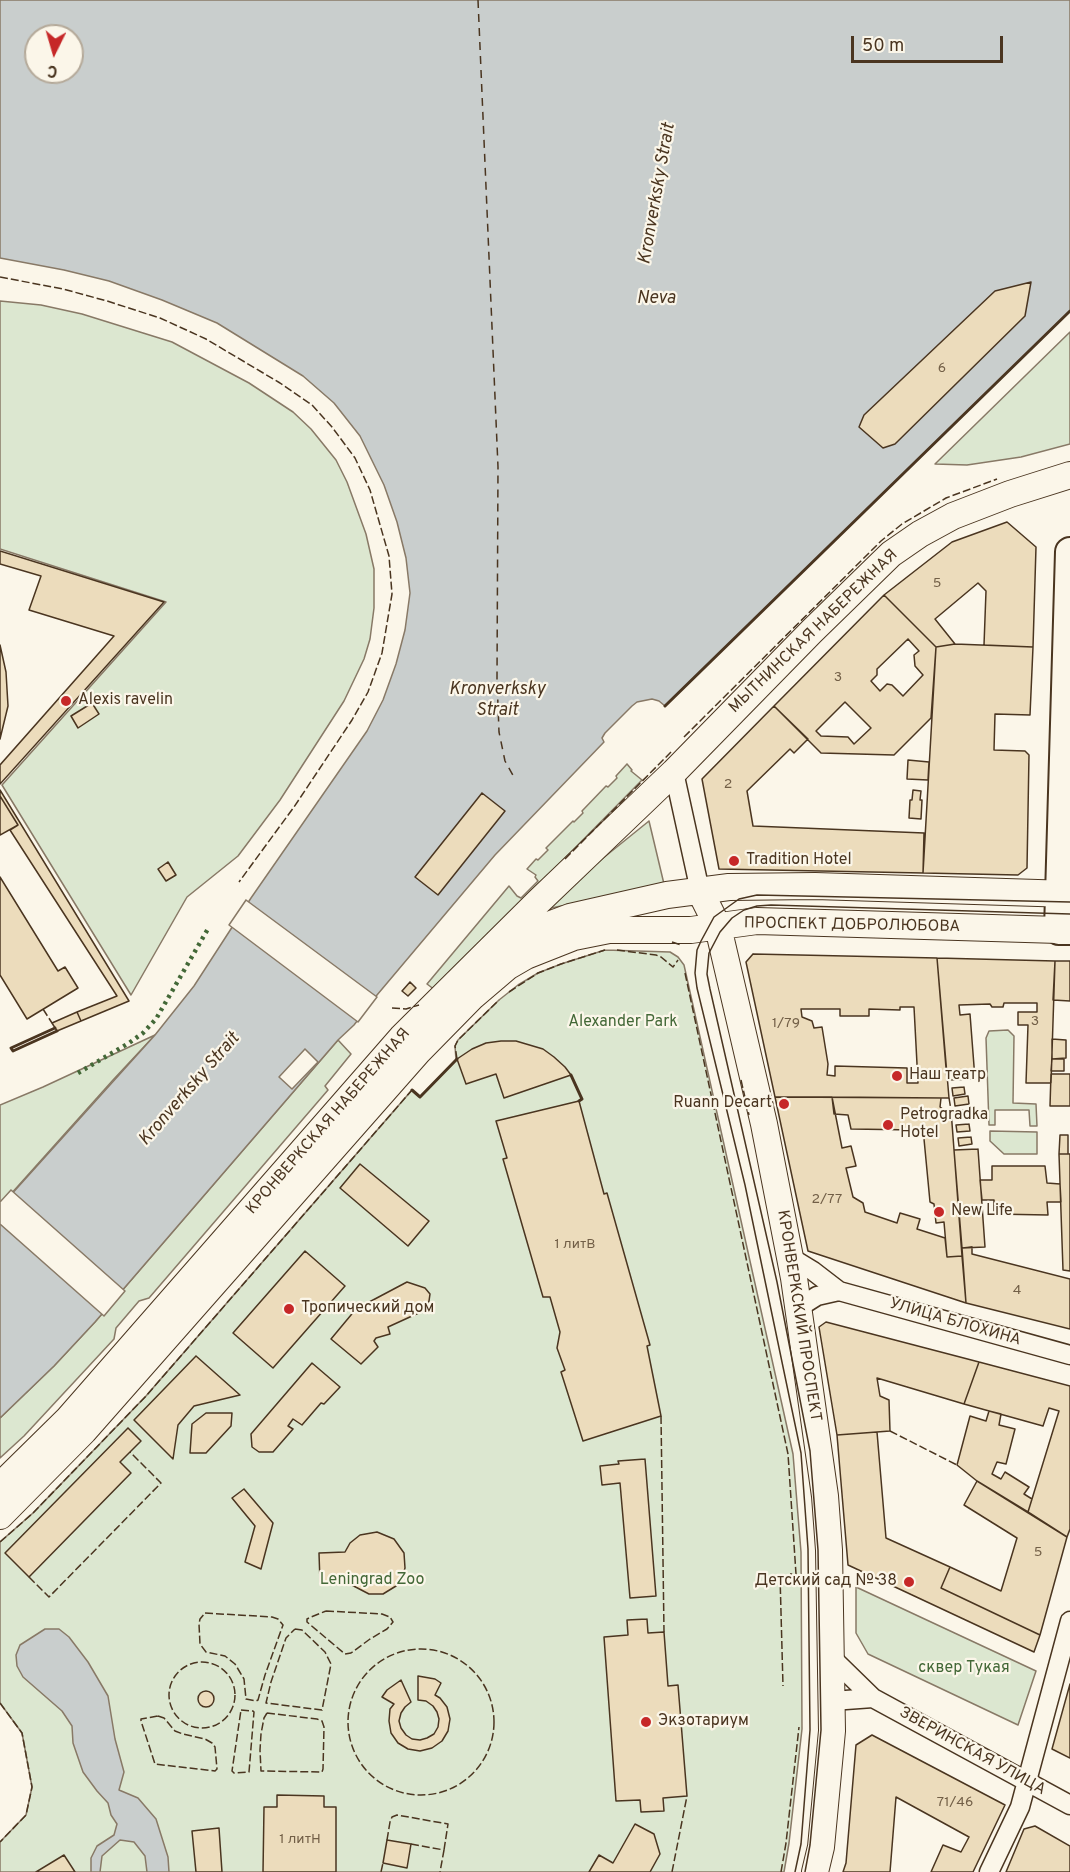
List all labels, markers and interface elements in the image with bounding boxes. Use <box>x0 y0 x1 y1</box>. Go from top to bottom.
north arrow <box>24 24 84 84</box>
scale bar <box>854 24 1006 62</box>
text: 50 m <box>862 35 904 58</box>
text: С <box>47 60 59 80</box>
water label: Kronverksky Strait <box>635 122 681 266</box>
water label: Neva <box>637 288 675 310</box>
house number: 6 <box>938 361 946 377</box>
street label: МЫТНИНСКАЯ НАБЕРЕЖНАЯ <box>726 546 902 718</box>
house number: 5 <box>933 576 941 592</box>
house number: 3 <box>834 670 842 686</box>
water label: Kronverksky Strait <box>449 679 545 722</box>
place label: Alexis ravelin <box>78 691 173 711</box>
marker: Alexis ravelin <box>59 694 73 708</box>
house number: 2 <box>724 777 732 793</box>
place label: Tradition Hotel <box>746 851 852 871</box>
marker: Tradition Hotel <box>727 854 741 868</box>
street label: ПРОСПЕКТ ДОБРОЛЮБОВА <box>744 915 960 937</box>
park label: Alexander Park <box>568 1013 678 1033</box>
house number: 3 <box>1031 1014 1039 1030</box>
house number: 1/79 <box>772 1016 800 1032</box>
street label: КРОНВЕРКСКАЯ НАБЕРЕЖНАЯ <box>243 1025 415 1219</box>
water label: Kronverksky Strait <box>135 1029 245 1151</box>
place label: Наш театр <box>909 1066 986 1086</box>
marker: Наш театр <box>890 1069 904 1083</box>
place label: Ruann Decart <box>673 1094 772 1114</box>
marker: Ruann Decart <box>777 1097 791 1111</box>
place label: Petrogradka Hotel <box>900 1106 988 1144</box>
marker: Petrogradka Hotel <box>881 1118 895 1132</box>
house number: 2/77 <box>812 1192 842 1208</box>
place label: New Life <box>951 1202 1013 1222</box>
marker: New Life <box>932 1205 946 1219</box>
street label: КРОНВЕРКСКИЙ ПРОСПЕКТ <box>772 1209 824 1423</box>
house number: 1 литВ <box>555 1237 595 1253</box>
house number: 4 <box>1013 1283 1021 1299</box>
street label: УЛИЦА БЛОХИНА <box>887 1295 1023 1351</box>
place label: Тропический дом <box>301 1299 434 1319</box>
marker: Тропический дом <box>282 1302 296 1316</box>
house number: 5 <box>1034 1545 1042 1561</box>
park label: Leningrad Zoo <box>320 1571 424 1591</box>
place label: Детский сад № 38 <box>754 1572 897 1592</box>
marker: Детский сад № 38 <box>902 1575 916 1589</box>
park label: сквер Тукая <box>918 1659 1010 1679</box>
street label: ЗВЕРИНСКАЯ УЛИЦА <box>895 1704 1049 1800</box>
place label: Экзотариум <box>658 1712 749 1732</box>
marker: Экзотариум <box>639 1715 653 1729</box>
house number: 71/46 <box>937 1795 973 1811</box>
house number: 1 литН <box>279 1832 321 1848</box>

